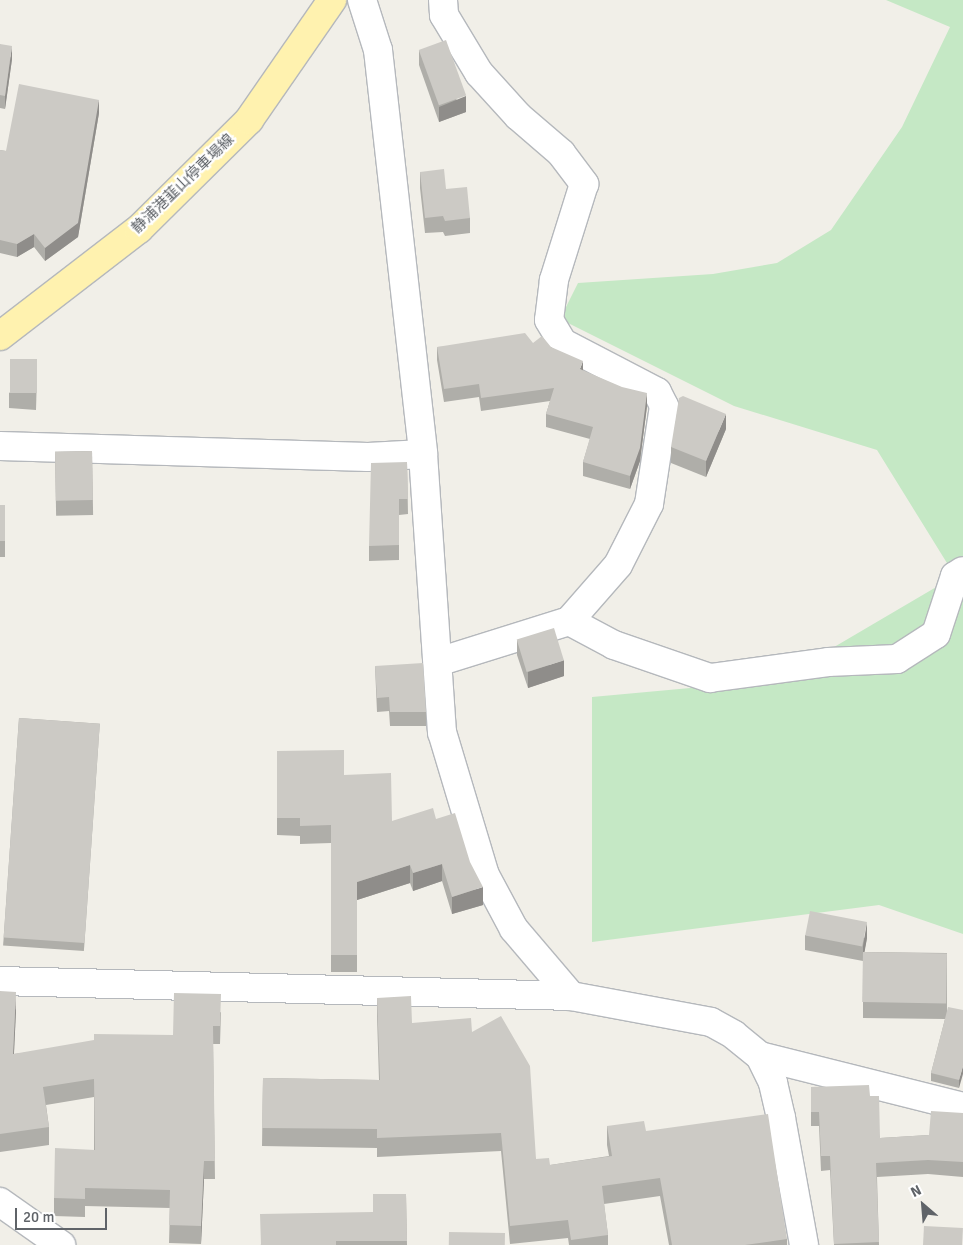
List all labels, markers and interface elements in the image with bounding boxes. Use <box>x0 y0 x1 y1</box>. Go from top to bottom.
street label: 静浦港韮山停車場線 <box>128 131 238 237</box>
north arrow <box>898 1180 948 1230</box>
text: N <box>908 1181 924 1201</box>
scale bar <box>18 1198 110 1230</box>
text: 20 m <box>23 1208 54 1226</box>

